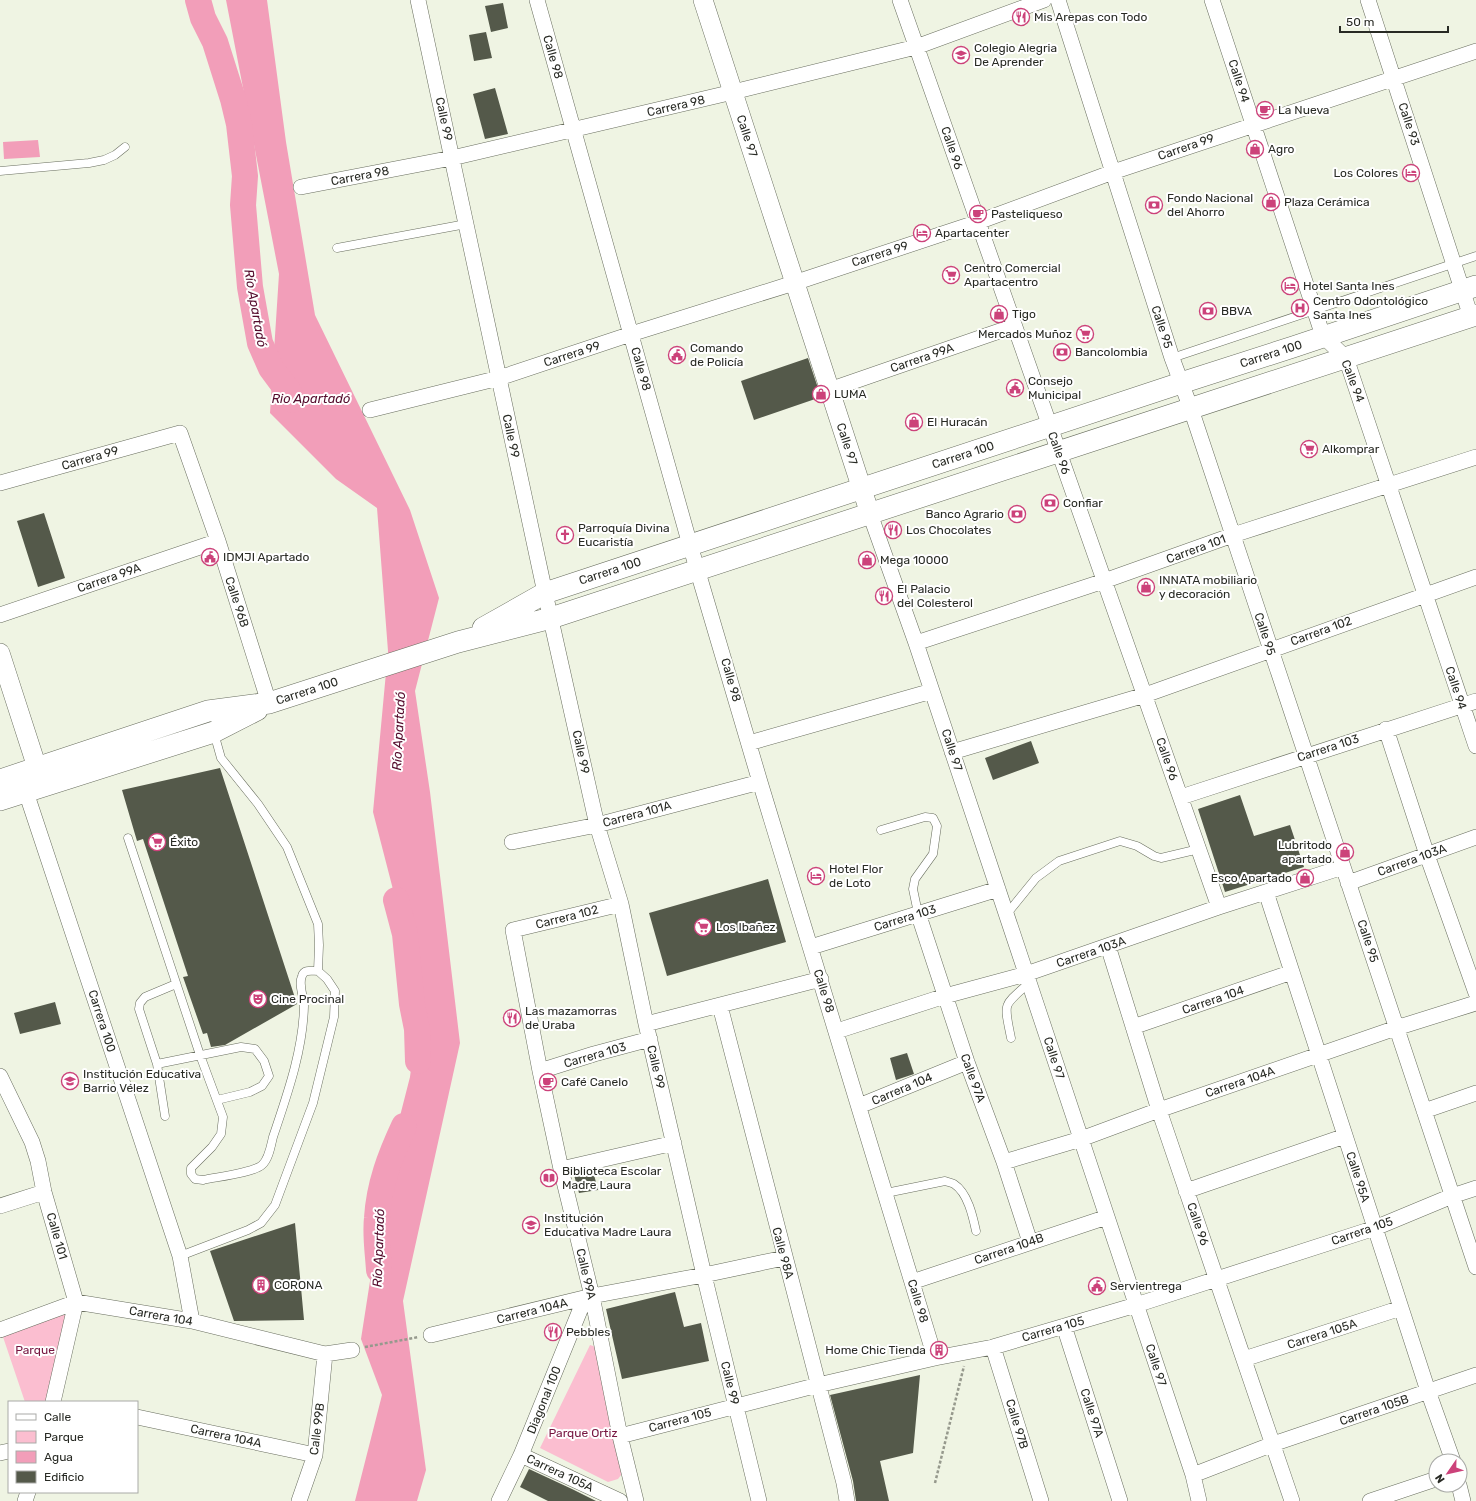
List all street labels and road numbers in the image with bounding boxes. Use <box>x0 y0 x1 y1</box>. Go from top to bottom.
street label: Calle 98 <box>540 34 566 80</box>
street label: Calle 94 <box>1225 58 1253 105</box>
street label: Carrera 98 <box>646 93 706 119</box>
street label: Calle 99 <box>433 96 455 142</box>
street label: Calle 93 <box>1396 101 1422 147</box>
street label: Calle 97 <box>734 113 760 159</box>
street label: Calle 96 <box>938 125 966 171</box>
street label: Carrera 99 <box>1156 131 1216 163</box>
street label: Carrera 98 <box>330 163 390 189</box>
street label: Carrera 99 <box>850 238 910 270</box>
street label: Calle 95 <box>1148 304 1176 350</box>
street label: Carrera 100 <box>1238 337 1304 371</box>
street label: Carrera 99 <box>542 338 602 370</box>
street label: Carrera 99A <box>888 341 956 375</box>
street label: Calle 98 <box>628 346 654 392</box>
street label: Calle 94 <box>1338 358 1368 405</box>
street label: Calle 99 <box>500 413 522 459</box>
street label: Calle 97 <box>834 421 860 467</box>
street label: Calle 96 <box>1045 430 1073 476</box>
street label: Carrera 100 <box>930 438 996 472</box>
street label: Carrera 99 <box>60 443 120 473</box>
street label: Carrera 101 <box>1164 532 1228 566</box>
street label: Carrera 100 <box>577 554 643 588</box>
street label: Carrera 99A <box>75 561 143 595</box>
street label: Calle 96B <box>222 575 252 629</box>
street label: Calle 95 <box>1251 611 1279 657</box>
street label: Carrera 102 <box>1288 613 1354 649</box>
street label: Calle 98 <box>718 657 744 703</box>
street label: Calle 94 <box>1442 665 1470 712</box>
street label: Carrera 100 <box>274 674 340 708</box>
street label: Calle 97 <box>939 727 965 773</box>
street label: Calle 99 <box>570 729 592 775</box>
street label: Carrera 103 <box>1295 731 1361 765</box>
street label: Calle 96 <box>1153 736 1181 782</box>
street label: Carrera 101A <box>601 798 673 830</box>
street label: Carrera 103A <box>1376 841 1448 879</box>
street label: Carrera 102 <box>534 902 600 932</box>
street label: Carrera 103 <box>872 902 938 934</box>
street label: Calle 95 <box>1354 918 1382 964</box>
street label: Carrera 103A <box>1055 934 1127 970</box>
street label: Calle 98 <box>811 968 837 1014</box>
street label: Carrera 104 <box>1180 983 1246 1017</box>
street label: Carrera 100 <box>85 988 119 1054</box>
street label: Calle 97 <box>1041 1035 1067 1081</box>
street label: Carrera 103 <box>562 1039 628 1071</box>
street label: Calle 99 <box>644 1044 668 1090</box>
street label: Calle 97A <box>958 1052 988 1104</box>
street label: Carrera 104A <box>1203 1064 1277 1100</box>
street label: Carrera 104 <box>870 1070 935 1108</box>
street label: Calle 95A <box>1343 1150 1373 1204</box>
street label: Calle 96 <box>1184 1201 1212 1247</box>
street label: Calle 101 <box>44 1211 70 1261</box>
street label: Carrera 105 <box>1329 1214 1395 1248</box>
street label: Calle 98A <box>769 1226 797 1280</box>
street label: Carrera 104B <box>972 1231 1046 1267</box>
street label: Calle 99A <box>573 1247 599 1301</box>
street label: Calle 98 <box>905 1278 931 1324</box>
street label: Carrera 104A <box>495 1295 569 1327</box>
street label: Carrera 104 <box>128 1303 195 1329</box>
street label: Carrera 105 <box>1020 1313 1086 1345</box>
street label: Carrera 105A <box>1285 1316 1359 1352</box>
street label: Calle 97 <box>1143 1342 1169 1388</box>
street label: Calle 99 <box>718 1360 742 1406</box>
street label: Diagonal 100 <box>524 1364 564 1436</box>
street label: Calle 97A <box>1077 1387 1107 1439</box>
street label: Carrera 105B <box>1338 1392 1410 1428</box>
street label: Calle 97B <box>1003 1397 1031 1451</box>
street label: Calle 99B <box>307 1402 327 1456</box>
street label: Carrera 105 <box>647 1405 713 1435</box>
street label: Carrera 104A <box>189 1422 263 1450</box>
street label: Carrera 105A <box>524 1451 596 1495</box>

